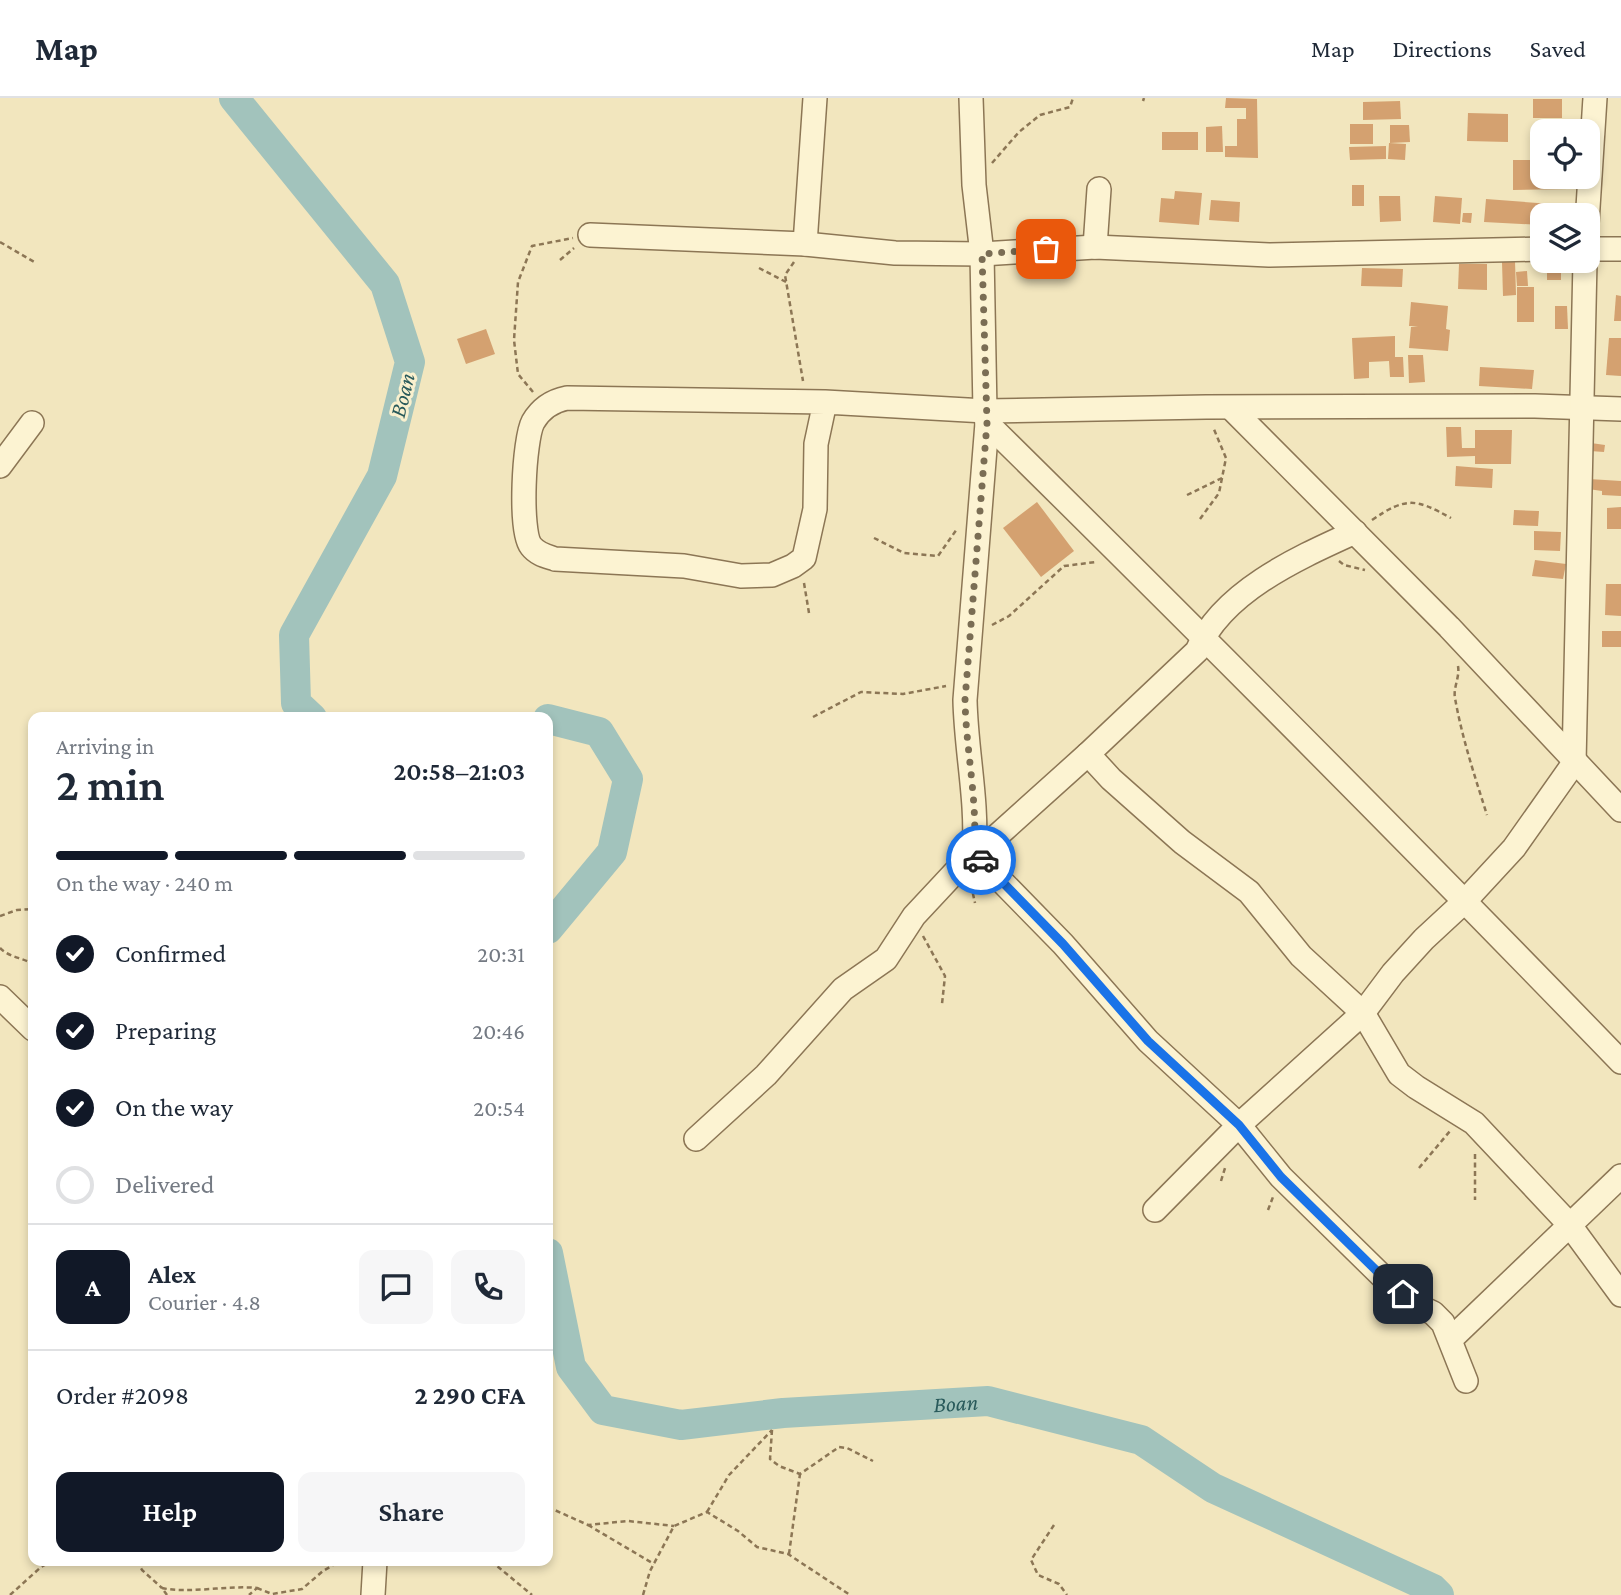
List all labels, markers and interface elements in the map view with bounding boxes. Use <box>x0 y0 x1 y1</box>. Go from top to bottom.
text: Map <box>35 30 98 67</box>
text: Map <box>1311 35 1355 62</box>
text: Directions <box>1393 35 1492 62</box>
text: Saved <box>1530 35 1586 62</box>
map controls <box>1530 119 1600 273</box>
button: locate <box>1530 119 1600 189</box>
button: layers <box>1530 203 1600 273</box>
pin <box>1016 219 1076 279</box>
icon: bag <box>1027 230 1065 268</box>
water label: Boan <box>384 370 420 420</box>
text: Arriving in <box>56 733 154 759</box>
text: 20:58–21:03 <box>393 757 525 786</box>
text: 2 min <box>56 759 164 810</box>
courier <box>946 825 1016 895</box>
icon: car <box>962 841 1000 879</box>
text: On the way · 240 m <box>56 870 233 896</box>
icon: check <box>56 935 94 973</box>
text: Confirmed <box>115 939 226 968</box>
text: 20:31 <box>477 941 525 967</box>
icon: check <box>56 1012 94 1050</box>
text: Preparing <box>115 1016 216 1045</box>
text: 20:46 <box>472 1018 525 1044</box>
icon: check <box>56 1089 94 1127</box>
text: On the way <box>115 1093 233 1122</box>
text: 20:54 <box>473 1095 525 1121</box>
text: Delivered <box>115 1170 214 1199</box>
button: chat <box>359 1250 433 1324</box>
button: phone <box>451 1250 525 1324</box>
text: Alex <box>148 1260 196 1289</box>
pin <box>1373 1264 1433 1324</box>
text: A <box>85 1273 101 1302</box>
icon: home <box>1384 1275 1422 1313</box>
text: Courier · 4.8 <box>148 1289 261 1315</box>
text: Order #2098 <box>56 1381 189 1410</box>
text: 2 290 CFA <box>414 1381 525 1410</box>
water label: Boan <box>933 1389 979 1417</box>
button: Help <box>56 1472 284 1552</box>
button: Share <box>298 1472 525 1552</box>

